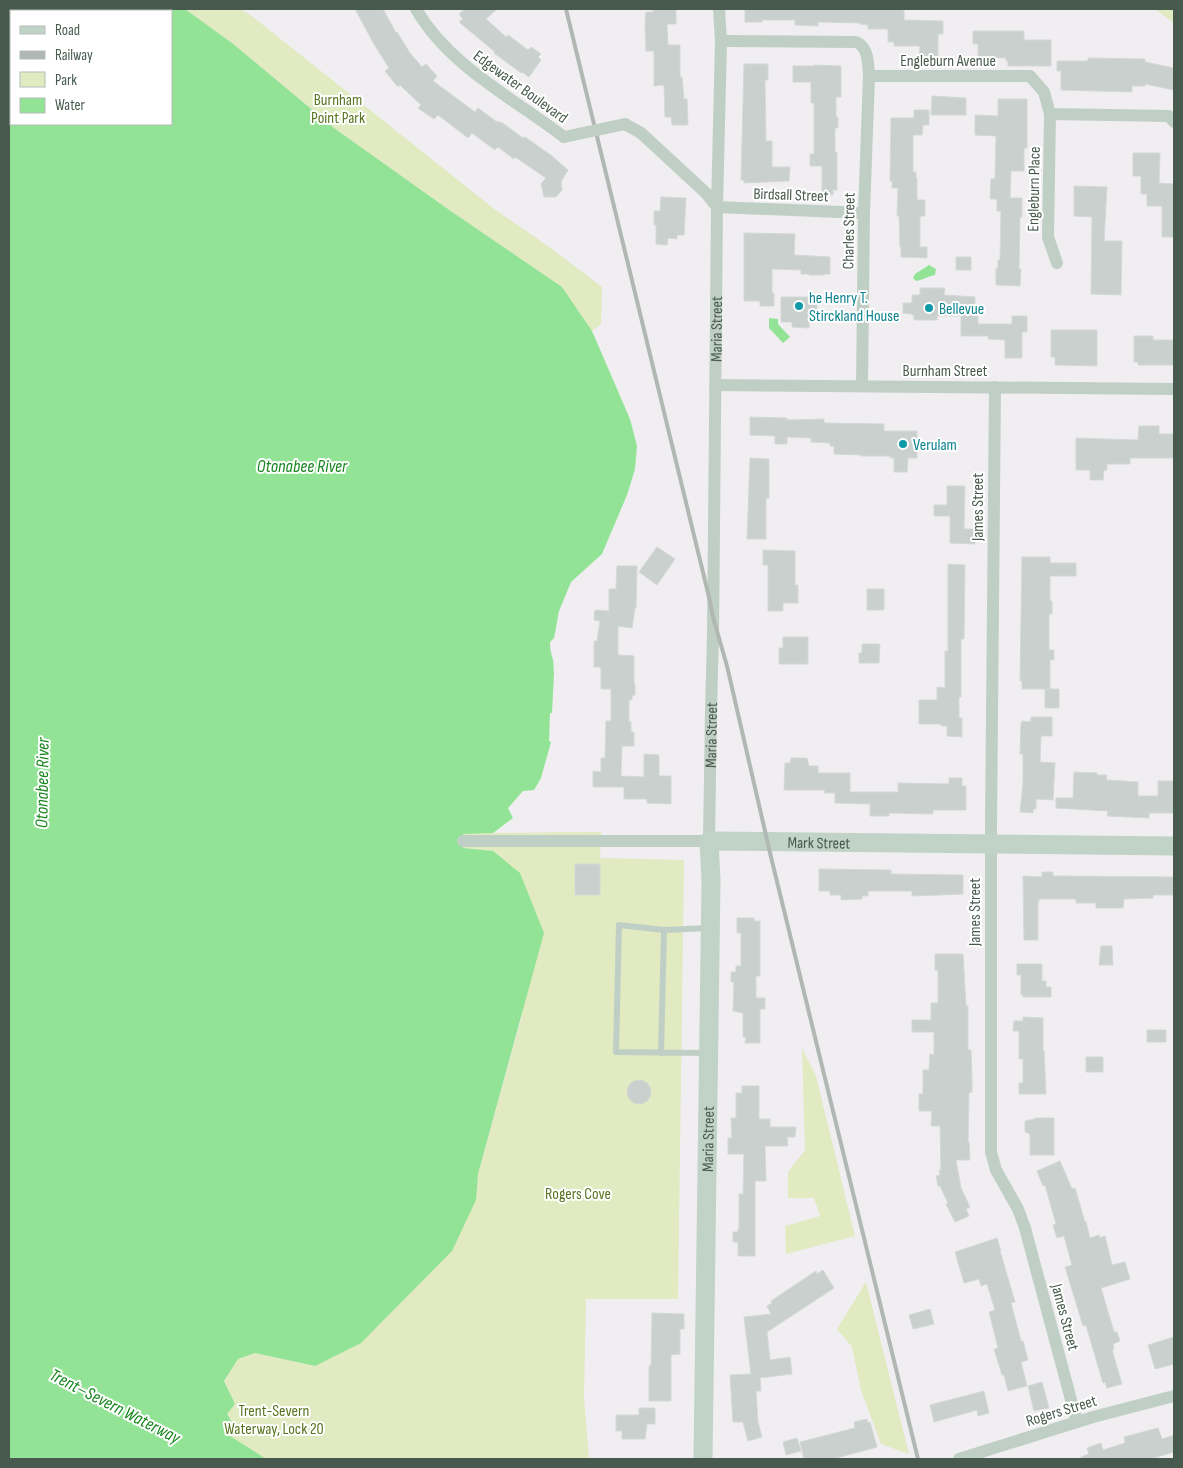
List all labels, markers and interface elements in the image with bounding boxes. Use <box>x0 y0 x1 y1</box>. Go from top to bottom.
legend <box>10 10 172 125</box>
text: Road <box>55 21 80 40</box>
text: Railway <box>55 46 93 65</box>
street label: Edgewater Boulevard <box>469 47 571 128</box>
street label: Engleburn Avenue <box>900 52 996 71</box>
text: Park <box>55 71 77 90</box>
park label: Burnham Point Park <box>311 91 365 128</box>
text: Water <box>55 96 86 115</box>
street label: Engleburn Place <box>1024 146 1045 232</box>
street label: Birdsall Street <box>753 185 829 206</box>
street label: Charles Street <box>839 192 860 270</box>
place label: he Henry T. Stirckland House <box>809 289 899 326</box>
street label: Maria Street <box>708 296 727 362</box>
marker: he Henry T. Stirckland House <box>793 300 805 312</box>
place label: Bellevue <box>939 300 984 319</box>
marker: Bellevue <box>923 302 935 314</box>
street label: Burnham Street <box>903 362 988 381</box>
place label: Verulam <box>913 436 957 455</box>
marker: Verulam <box>897 438 909 450</box>
water label: Otonabee River <box>257 456 348 477</box>
street label: James Street <box>969 473 988 542</box>
street label: Maria Street <box>702 702 722 768</box>
water label: Otonabee River <box>31 737 54 828</box>
street label: Mark Street <box>787 834 850 854</box>
street label: James Street <box>966 878 985 947</box>
street label: Maria Street <box>699 1106 719 1172</box>
park label: Rogers Cove <box>545 1185 611 1204</box>
street label: James Street <box>1046 1281 1083 1353</box>
water label: Trent–Severn Waterway <box>46 1364 185 1449</box>
street label: Rogers Street <box>1024 1392 1099 1431</box>
park label: Trent-Severn Waterway, Lock 20 <box>224 1402 324 1439</box>

